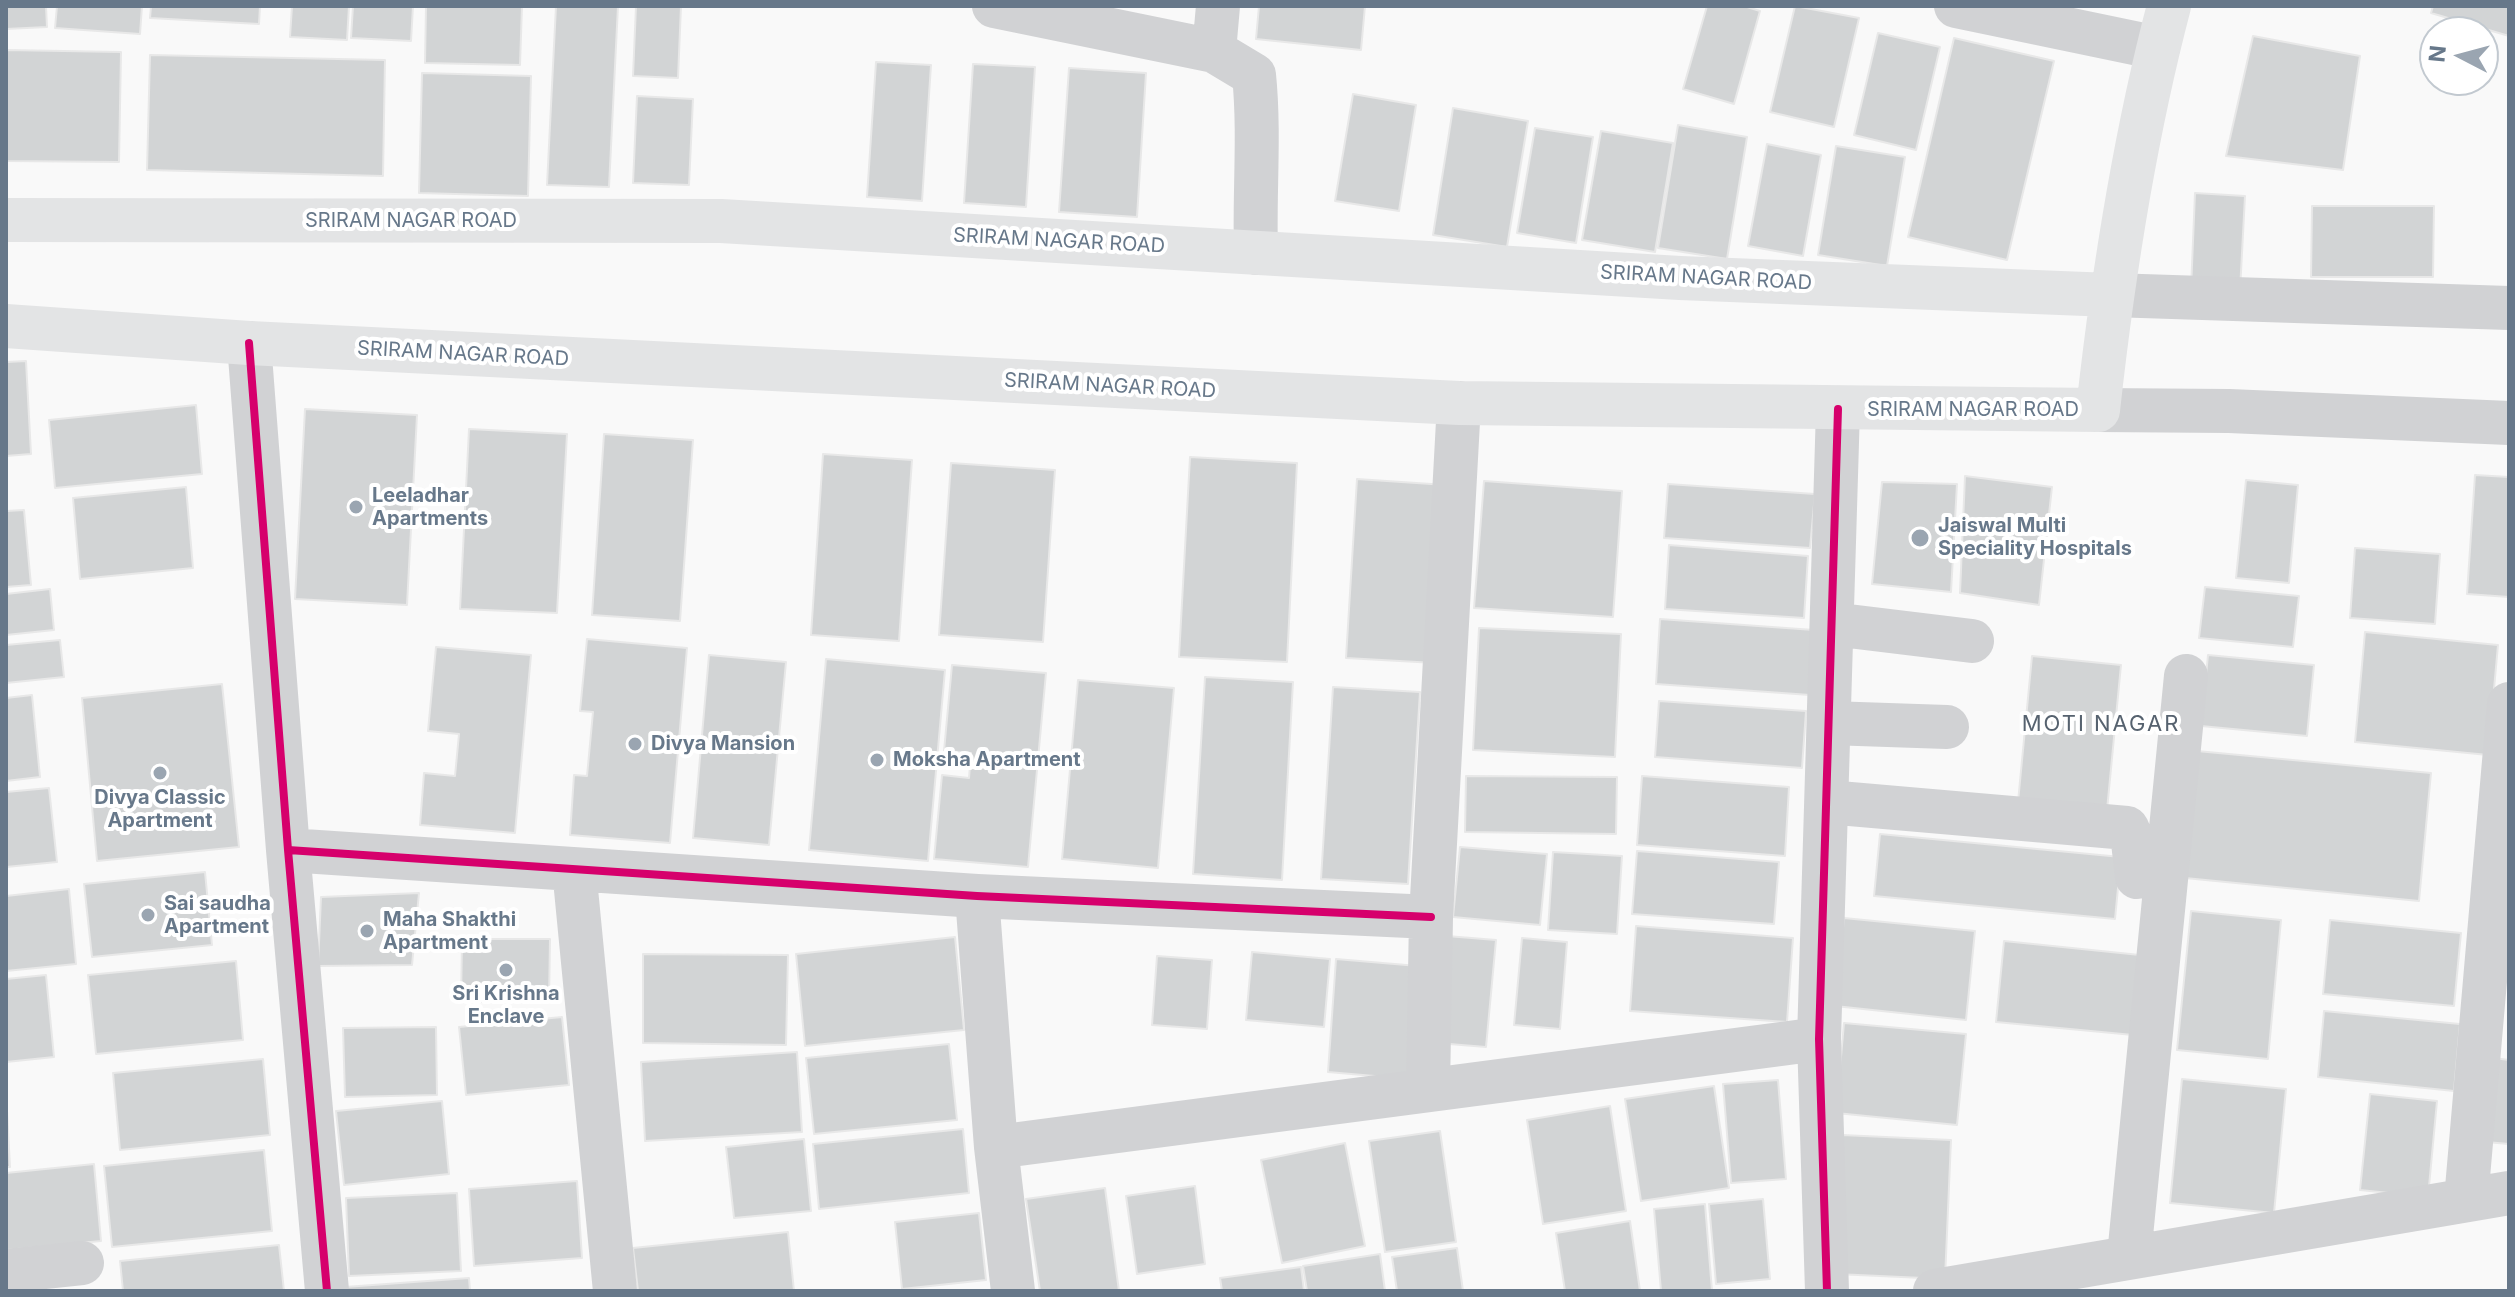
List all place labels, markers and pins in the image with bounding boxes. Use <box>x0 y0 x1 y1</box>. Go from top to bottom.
place label: Leeladhar Apartments <box>372 484 488 531</box>
marker: Leeladhar Apartments <box>347 498 365 516</box>
place label: Jaiswal Multi Speciality Hospitals <box>1938 514 2132 561</box>
marker: Jaiswal Multi Speciality Hospitals <box>1909 527 1931 549</box>
place label: Divya Mansion <box>651 732 795 756</box>
marker: Divya Mansion <box>626 735 644 753</box>
place label: Moksha Apartment <box>893 748 1081 772</box>
marker: Moksha Apartment <box>868 751 886 769</box>
marker: Divya Classic Apartment <box>151 764 169 782</box>
place label: Divya Classic Apartment <box>94 786 226 833</box>
place label: Sai saudha Apartment <box>164 892 271 939</box>
marker: Sai saudha Apartment <box>139 906 157 924</box>
place label: Maha Shakthi Apartment <box>383 908 516 955</box>
marker: Maha Shakthi Apartment <box>358 922 376 940</box>
marker: Sri Krishna Enclave <box>497 961 515 979</box>
place label: Sri Krishna Enclave <box>452 982 560 1029</box>

